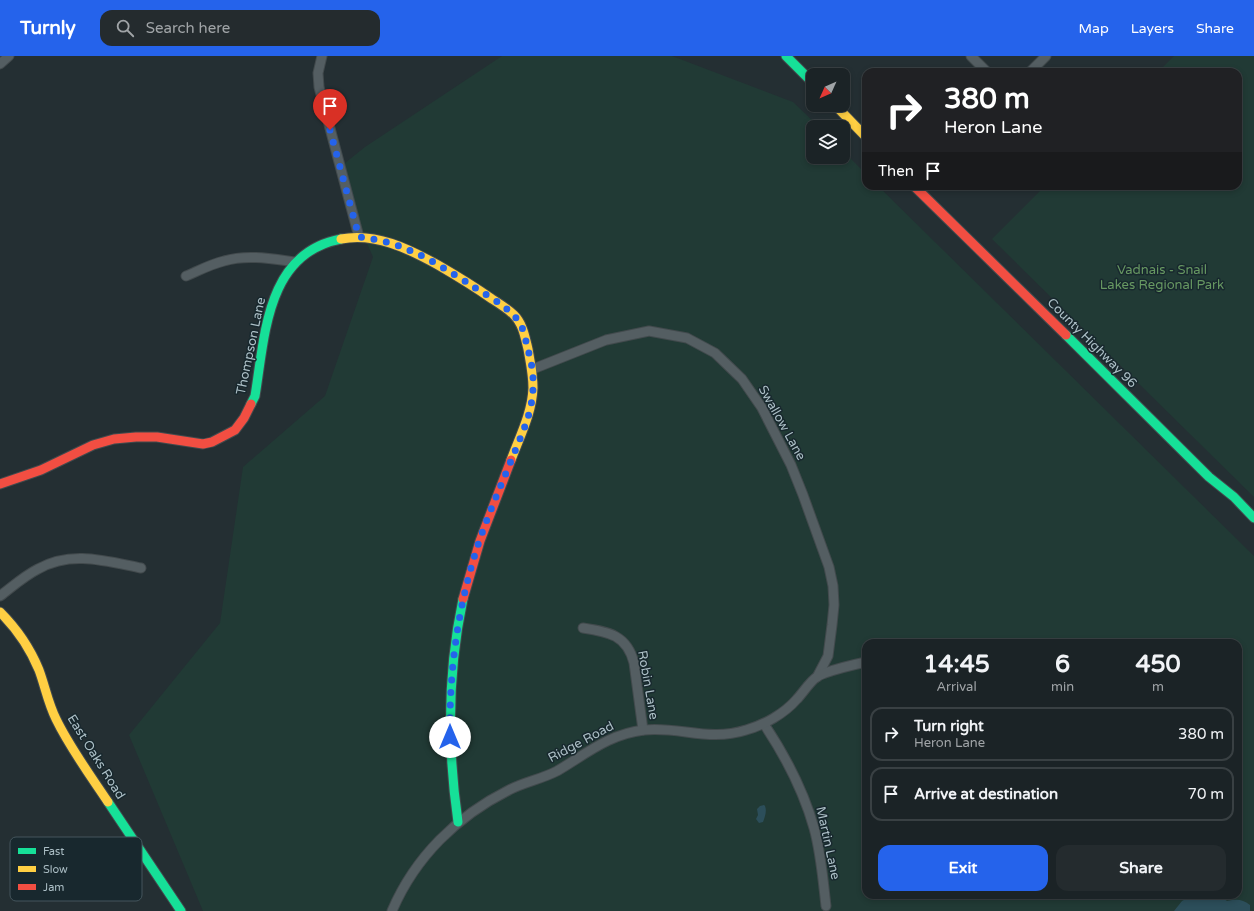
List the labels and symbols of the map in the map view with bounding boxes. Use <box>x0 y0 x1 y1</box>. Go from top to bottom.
north arrow <box>806 68 850 112</box>
pin <box>313 89 347 130</box>
park label: Vadnais - Snail Lakes Regional Park <box>1100 262 1224 293</box>
street label: County Highway 96 <box>1044 295 1140 391</box>
street label: Thompson Lane <box>233 296 269 396</box>
street label: Swallow Lane <box>755 383 809 463</box>
street label: Robin Lane <box>634 649 662 721</box>
street label: East Oaks Road <box>63 712 129 802</box>
position arrow <box>429 716 471 758</box>
street label: Ridge Road <box>545 718 617 766</box>
street label: Martin Lane <box>812 805 844 881</box>
legend <box>10 837 142 901</box>
text: Fast <box>43 845 64 858</box>
text: Slow <box>43 863 68 876</box>
text: Jam <box>43 881 64 894</box>

